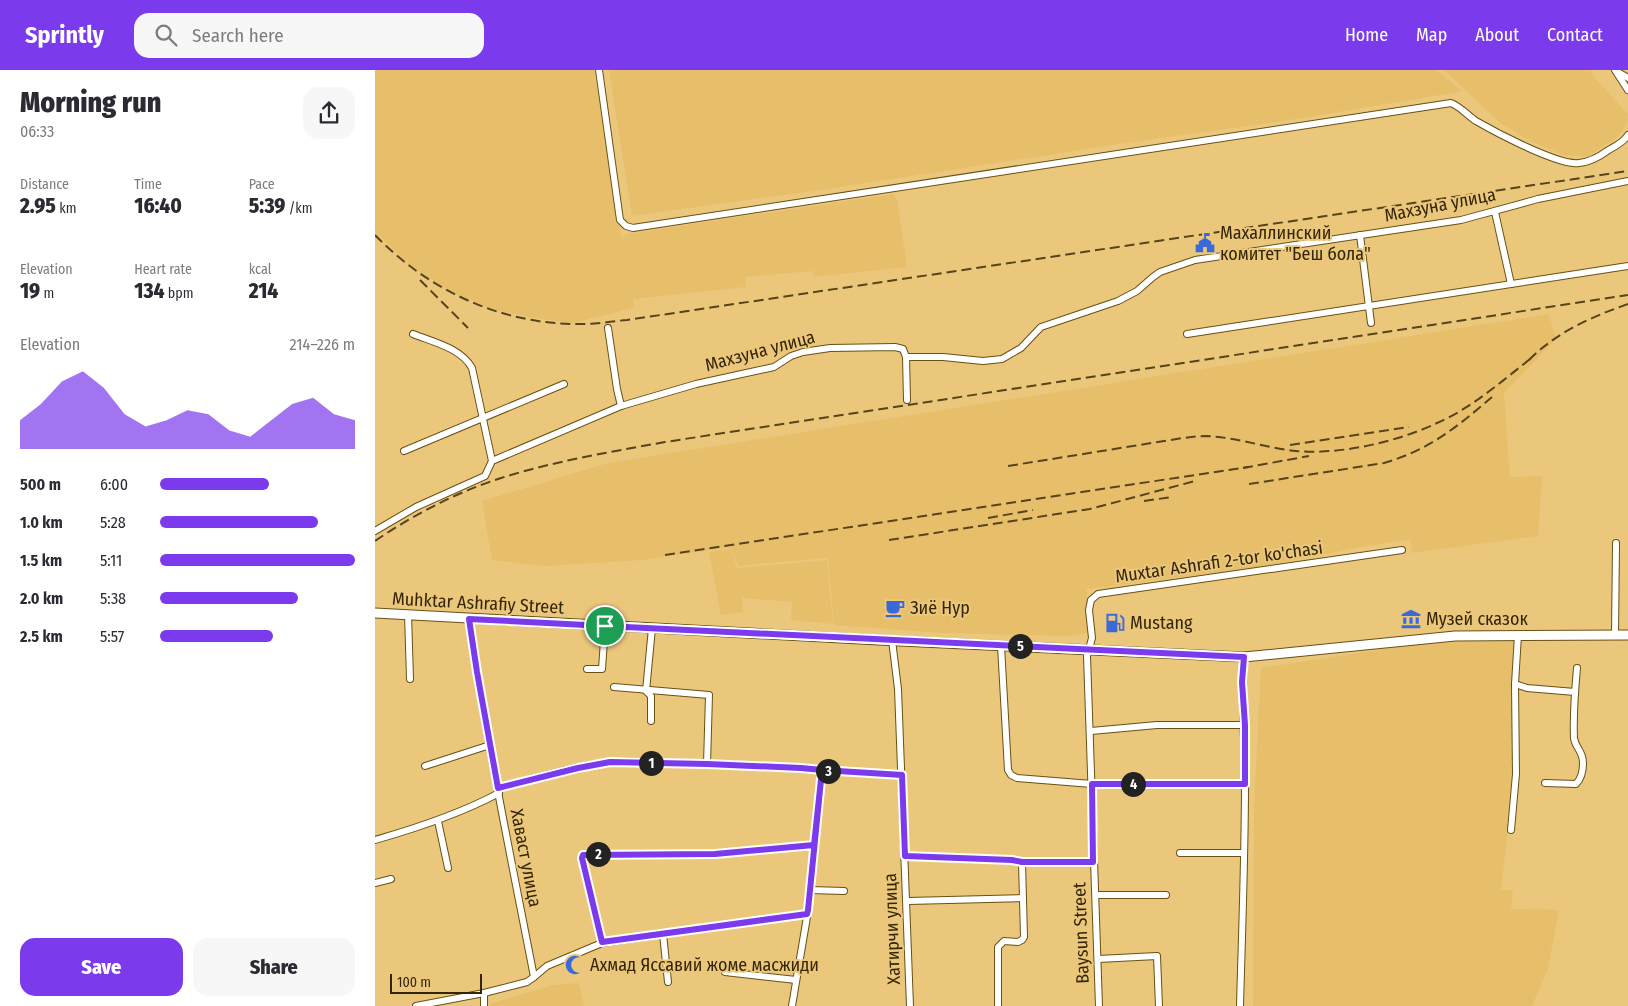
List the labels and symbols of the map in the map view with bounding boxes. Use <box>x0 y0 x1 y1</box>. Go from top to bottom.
street label: Махзуна улица <box>1382 183 1498 227</box>
place label: Махаллинский комитет "Беш бола" <box>1220 222 1371 265</box>
public building icon: Махаллинский комитет "Беш бола" <box>1194 232 1216 254</box>
street label: Махзуна улица <box>703 326 818 376</box>
street label: Muxtar Ashrafi 2-tor ko'chasi <box>1114 537 1324 587</box>
street label: Muhktar Ashrafiy Street <box>391 588 565 618</box>
cafe icon: Зиё Нур <box>884 597 906 619</box>
place label: Зиё Нур <box>910 597 970 619</box>
pin <box>584 605 626 647</box>
museum icon: Музей сказок <box>1400 608 1422 630</box>
place label: Музей сказок <box>1426 608 1528 630</box>
fuel station icon: Mustang <box>1104 612 1126 634</box>
place label: Mustang <box>1130 612 1193 634</box>
pin: 5 <box>1007 634 1033 658</box>
pin: 1 <box>639 750 663 776</box>
pin: 3 <box>815 758 841 784</box>
pin: 4 <box>1121 772 1145 796</box>
street label: Хаваст улица <box>506 807 546 909</box>
pin: 2 <box>585 842 611 866</box>
street label: Хатирчи улица <box>879 873 905 985</box>
street label: Bаysun Street <box>1068 882 1094 984</box>
mosque icon: Ахмад Яссавий жоме масжиди <box>564 954 586 976</box>
place label: Ахмад Яссавий жоме масжиди <box>590 954 819 976</box>
scale bar <box>390 971 483 994</box>

